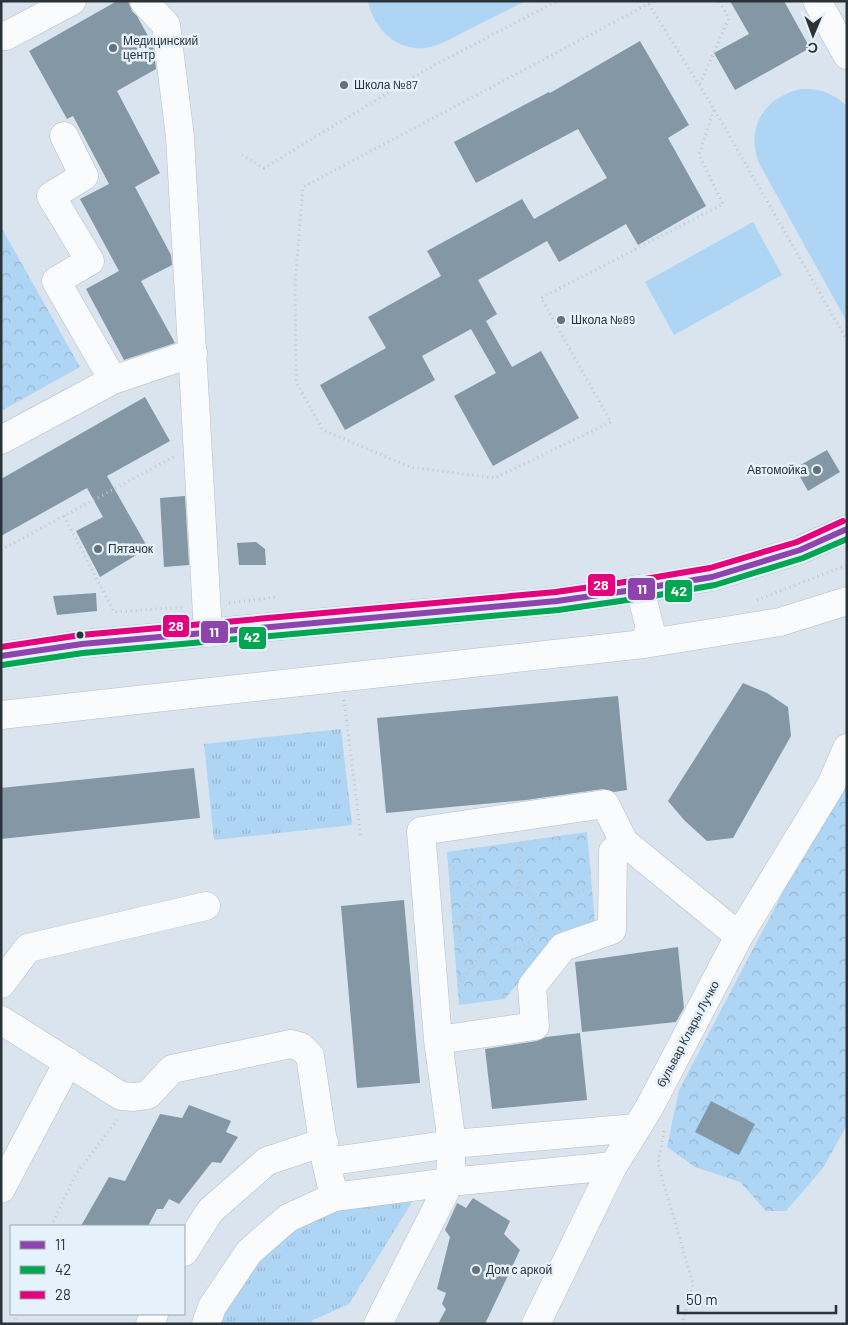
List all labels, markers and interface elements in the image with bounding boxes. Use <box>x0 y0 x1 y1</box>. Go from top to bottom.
north arrow <box>788 10 838 60</box>
place label: Медицинский центр <box>123 33 198 62</box>
text: С <box>808 40 818 57</box>
marker: Медицинский центр <box>107 42 119 54</box>
place label: Школа №87 <box>354 77 418 91</box>
marker: Школа №87 <box>338 79 350 91</box>
place label: Школа №89 <box>571 312 635 326</box>
marker: Школа №89 <box>555 314 567 326</box>
place label: Автомойка <box>747 462 807 476</box>
marker: Автомойка <box>811 464 823 476</box>
place label: Пятачок <box>108 541 154 555</box>
marker: Пятачок <box>92 543 104 555</box>
line badge: 28 <box>587 573 616 597</box>
text: 28 <box>593 576 609 593</box>
line badge: 11 <box>627 577 656 601</box>
line badge: 42 <box>664 579 693 603</box>
text: 11 <box>637 580 647 597</box>
text: 42 <box>671 582 687 599</box>
line badge: 28 <box>162 614 190 638</box>
text: 28 <box>168 617 184 634</box>
line badge: 11 <box>200 620 229 644</box>
text: 11 <box>209 623 219 640</box>
line badge: 42 <box>238 626 267 650</box>
text: 42 <box>244 628 260 645</box>
unlabelled marker <box>75 630 85 640</box>
street label: бульвар Клары Лучко <box>653 978 722 1090</box>
legend <box>10 1225 185 1315</box>
text: 11 <box>55 1235 66 1253</box>
text: 42 <box>55 1260 71 1278</box>
place label: Дом с аркой <box>486 1262 552 1277</box>
marker: Дом с аркой <box>470 1264 482 1276</box>
scale bar <box>678 1282 836 1314</box>
text: 28 <box>55 1285 71 1303</box>
text: 50 m <box>686 1290 718 1308</box>

